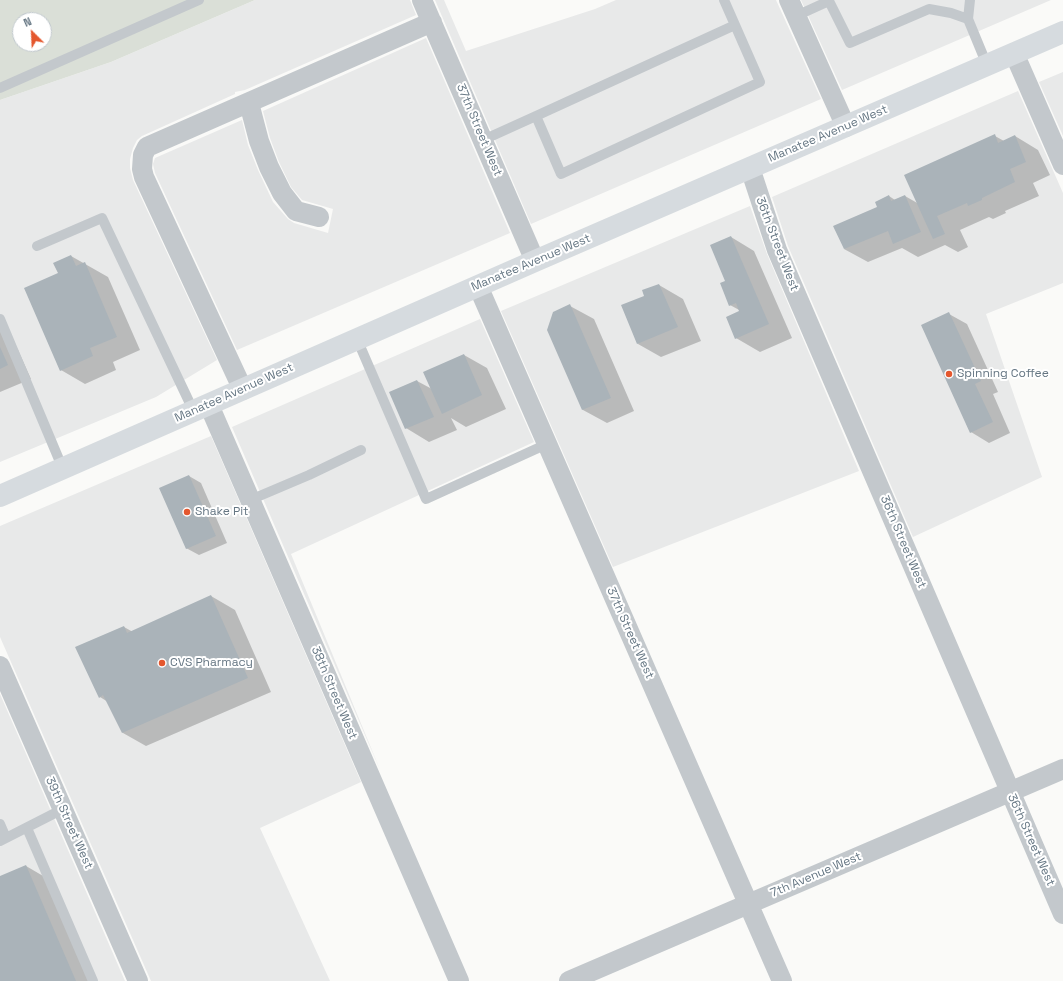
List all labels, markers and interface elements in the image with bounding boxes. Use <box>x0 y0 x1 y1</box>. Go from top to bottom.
north arrow <box>12 12 52 52</box>
text: N <box>21 14 34 30</box>
street label: 37th Street West <box>453 82 505 178</box>
street label: Manatee Avenue West <box>766 102 890 166</box>
street label: 36th Street West <box>752 195 802 293</box>
street label: Manatee Avenue West <box>469 231 593 295</box>
street label: Manatee Avenue West <box>172 360 296 426</box>
place label: Spinning Coffee <box>957 367 1049 381</box>
marker: Spinning Coffee <box>944 369 954 379</box>
street label: 36th Street West <box>877 493 929 591</box>
place label: Shake Pit <box>195 505 249 519</box>
marker: Shake Pit <box>182 507 192 517</box>
street label: 37th Street West <box>603 585 657 681</box>
street label: 38th Street West <box>308 644 360 742</box>
place label: CVS Pharmacy <box>170 656 253 670</box>
marker: CVS Pharmacy <box>157 658 167 668</box>
street label: 39th Street West <box>42 775 96 871</box>
street label: 36th Street West <box>1004 792 1058 888</box>
street label: 7th Avenue West <box>768 849 864 901</box>

